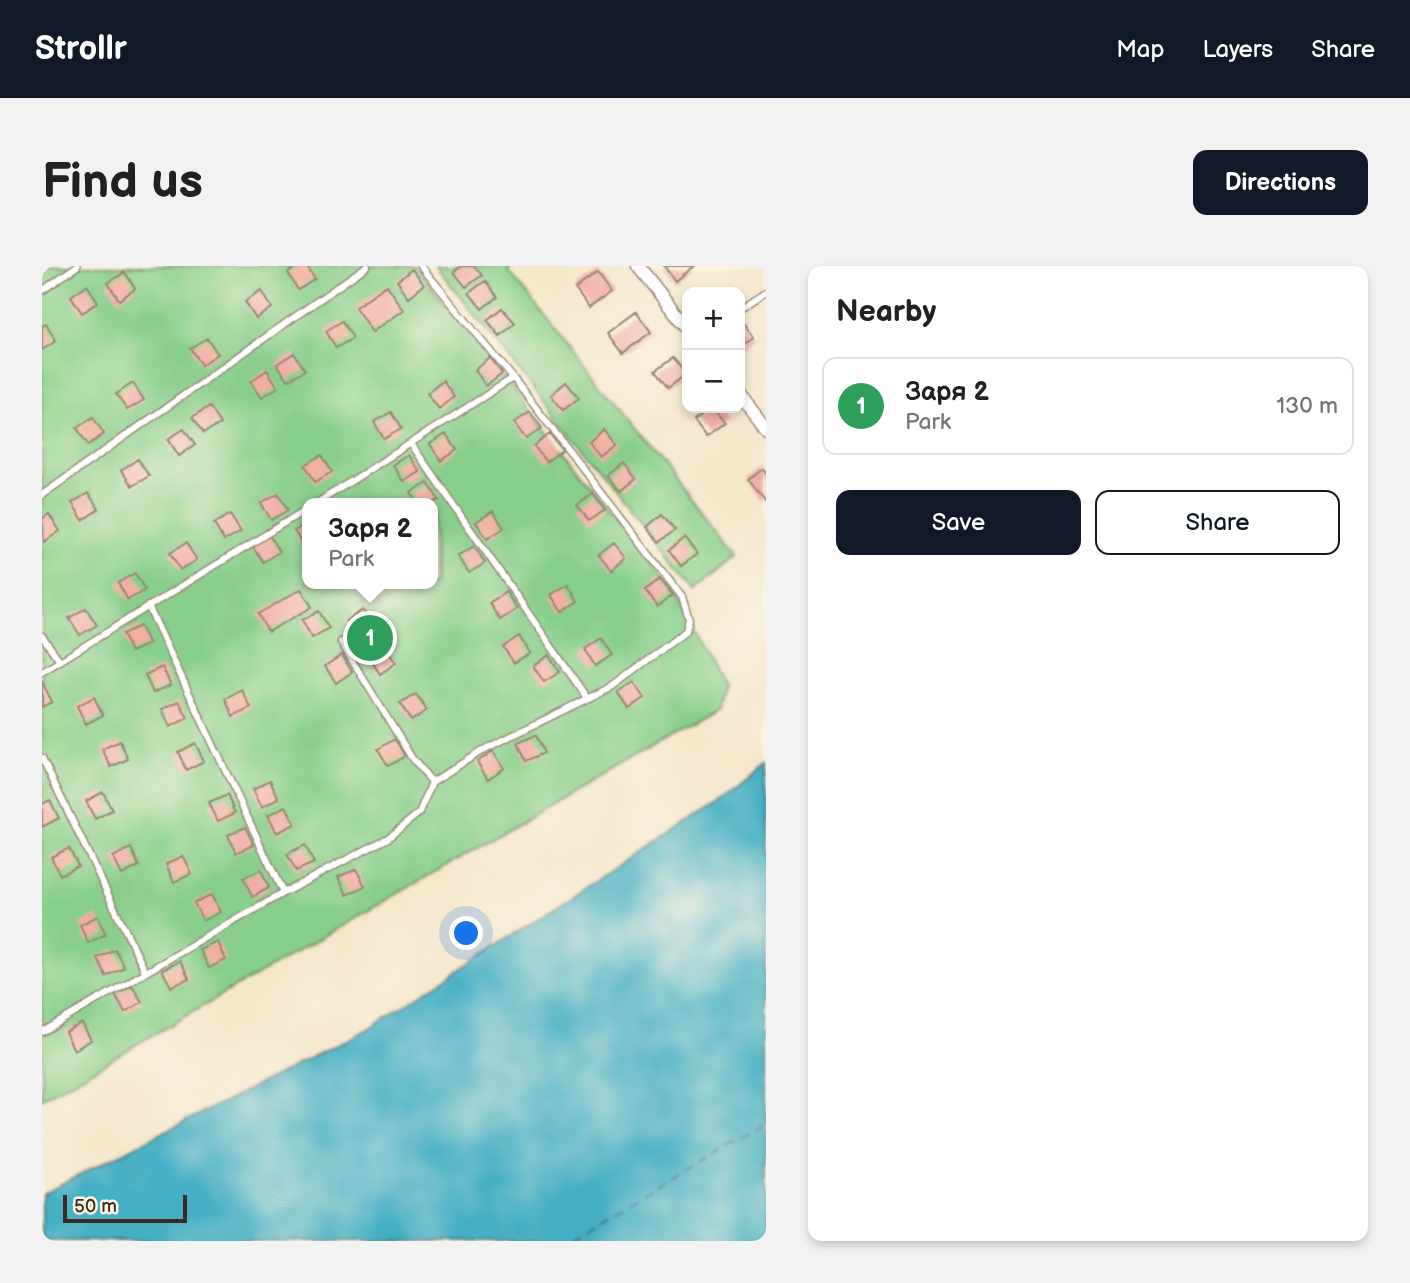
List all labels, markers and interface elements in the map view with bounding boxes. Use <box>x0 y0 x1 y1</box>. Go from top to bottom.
text: Strollr <box>35 29 127 69</box>
text: Map <box>1116 35 1164 64</box>
text: Layers <box>1202 35 1273 64</box>
text: Share <box>1311 35 1375 64</box>
button: Directions <box>1193 150 1368 215</box>
text: Find us <box>42 153 203 212</box>
map controls <box>682 287 745 413</box>
button: + <box>682 287 745 350</box>
text: Nearby <box>836 294 936 330</box>
button: − <box>682 350 745 413</box>
text: Заря 2 <box>905 377 989 408</box>
text: 1 <box>856 392 866 420</box>
text: 130 m <box>1276 392 1338 420</box>
text: Park <box>905 408 951 436</box>
button: Save <box>836 490 1081 555</box>
button: Share <box>1095 490 1340 555</box>
popup <box>302 498 438 589</box>
text: Заря 2 <box>328 514 412 545</box>
text: Park <box>328 545 374 573</box>
pin: 1 <box>347 612 393 664</box>
your location <box>449 916 483 950</box>
scale bar <box>63 1192 187 1224</box>
text: 50 m <box>74 1195 117 1218</box>

